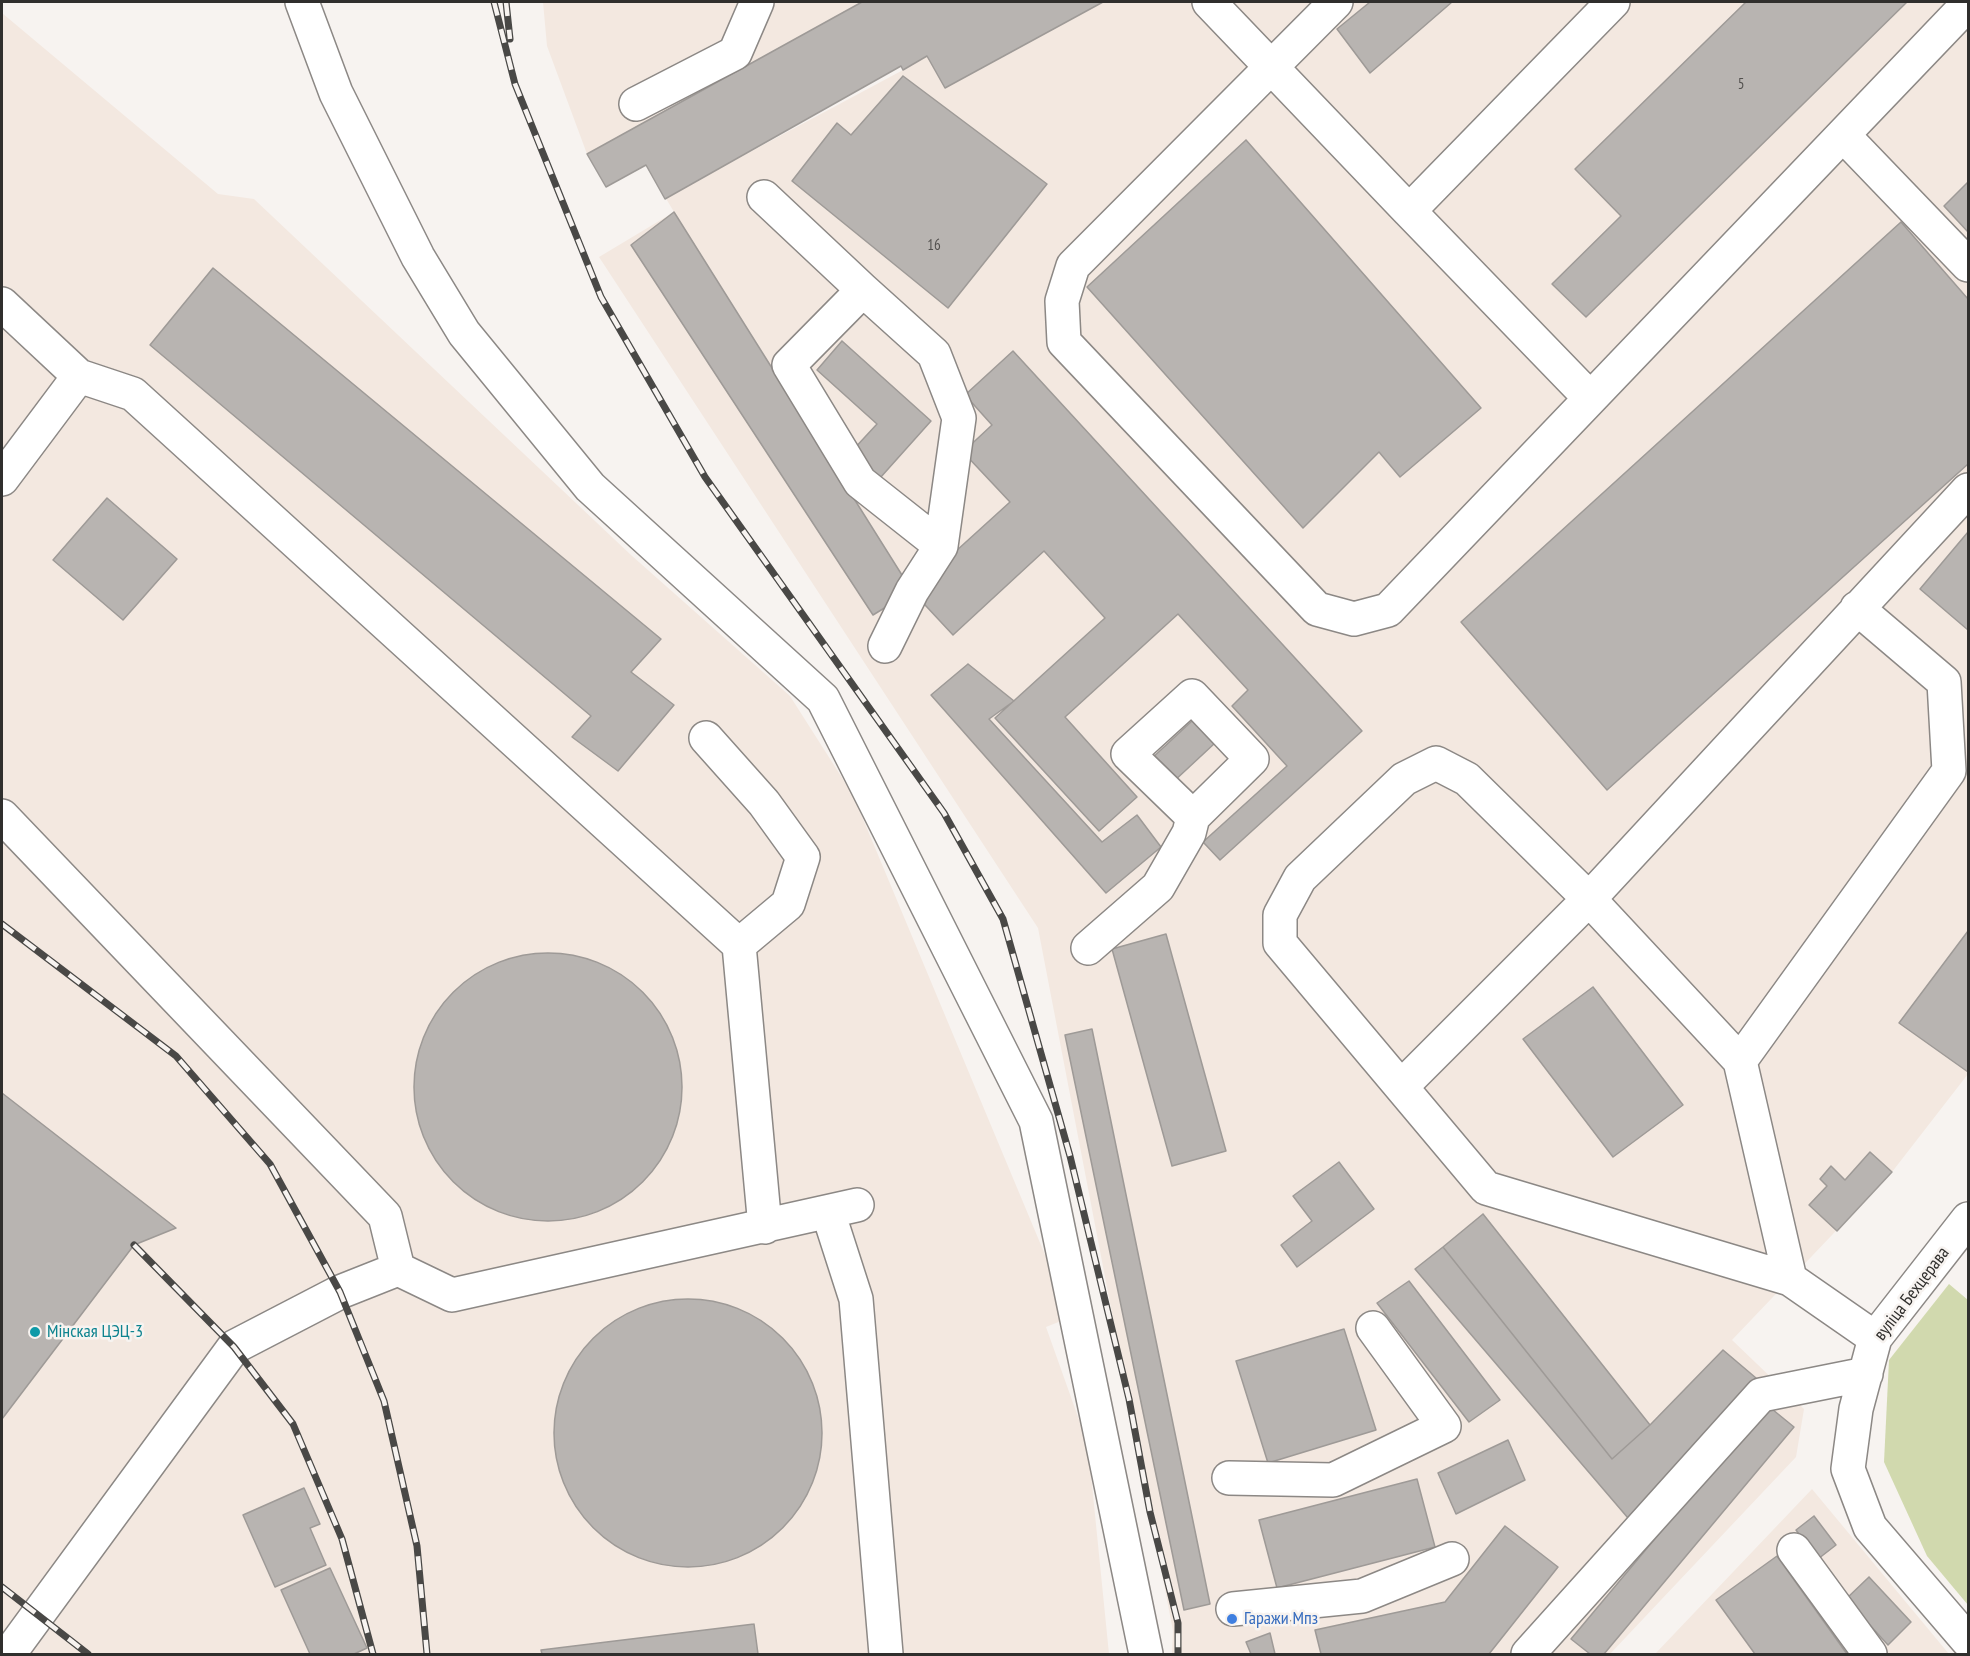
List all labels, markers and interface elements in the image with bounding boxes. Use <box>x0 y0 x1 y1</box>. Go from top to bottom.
house number: 5 <box>1738 76 1744 94</box>
house number: 16 <box>927 237 941 255</box>
street label: вуліца Бехцерава <box>1870 1243 1954 1345</box>
place label: Мінская ЦЭЦ-3 <box>47 1321 143 1343</box>
marker: Мінская ЦЭЦ-3 <box>28 1325 42 1339</box>
place label: Гаражи Мпз <box>1244 1608 1318 1630</box>
marker: Гаражи Мпз <box>1225 1612 1239 1626</box>

